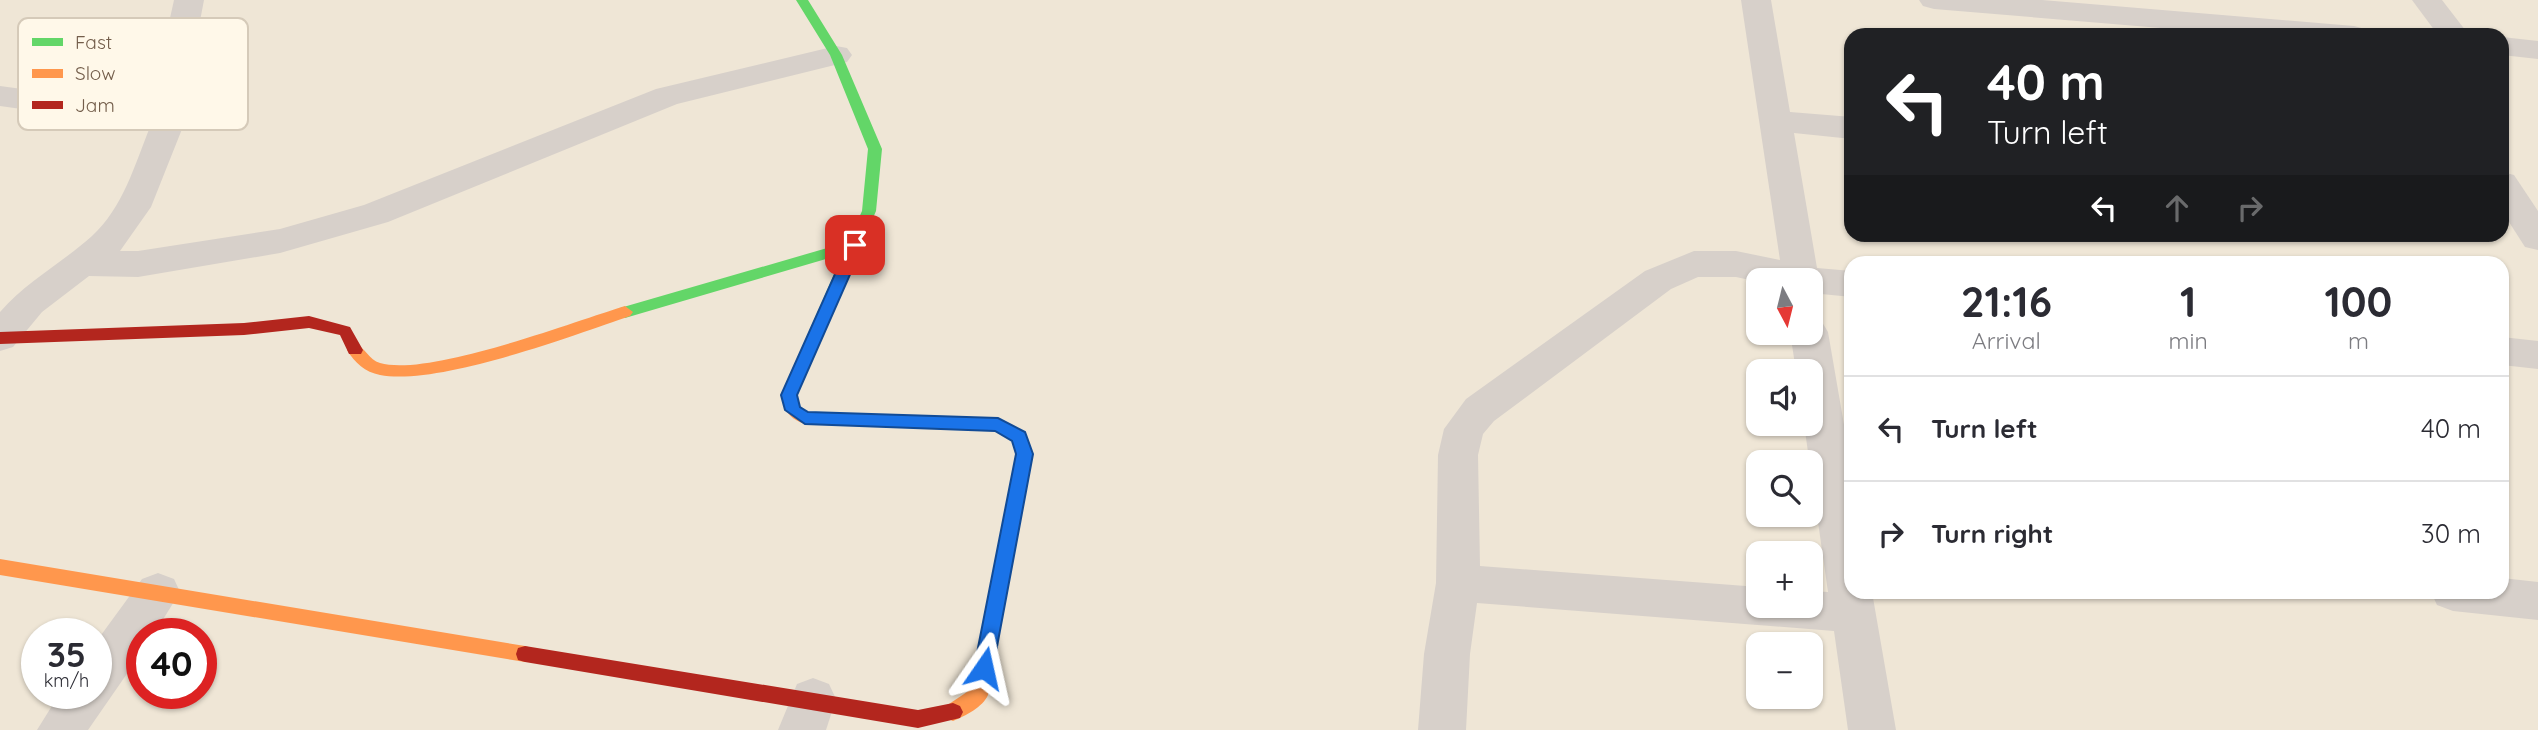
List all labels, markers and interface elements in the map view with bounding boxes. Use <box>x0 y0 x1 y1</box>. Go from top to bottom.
legend <box>18 18 248 130</box>
text: Fast <box>75 30 112 54</box>
text: 40 m <box>1987 51 2105 112</box>
icon: left <box>1872 56 1963 147</box>
text: Slow <box>75 61 116 85</box>
text: Jam <box>75 93 115 117</box>
text: Turn left <box>1987 112 2108 152</box>
icon: left <box>2085 189 2123 227</box>
icon: ahead <box>2158 189 2196 227</box>
icon: right <box>2231 189 2269 227</box>
pin <box>825 215 885 275</box>
icon: arrive <box>836 226 874 264</box>
north arrow <box>1746 268 1824 345</box>
map controls <box>1746 268 1823 709</box>
text: 21:16 <box>1961 275 2052 328</box>
text: 1 <box>2180 275 2196 328</box>
text: 100 <box>2324 275 2392 328</box>
text: Arrival <box>1972 326 2041 355</box>
text: min <box>2169 326 2208 355</box>
text: m <box>2348 326 2369 355</box>
button: sound <box>1746 359 1823 436</box>
icon: left <box>1872 410 1910 448</box>
text: Turn left <box>1931 412 2038 445</box>
text: 40 m <box>2421 412 2481 445</box>
button: search <box>1746 450 1823 527</box>
icon: right <box>1872 515 1910 553</box>
text: Turn right <box>1931 517 2053 550</box>
text: 30 m <box>2421 517 2481 550</box>
button: + <box>1746 541 1823 618</box>
speed limit sign: 40 <box>126 618 217 709</box>
position arrow <box>947 631 1021 705</box>
text: 35 <box>47 632 86 676</box>
button: − <box>1746 632 1823 709</box>
text: km/h <box>44 669 89 692</box>

